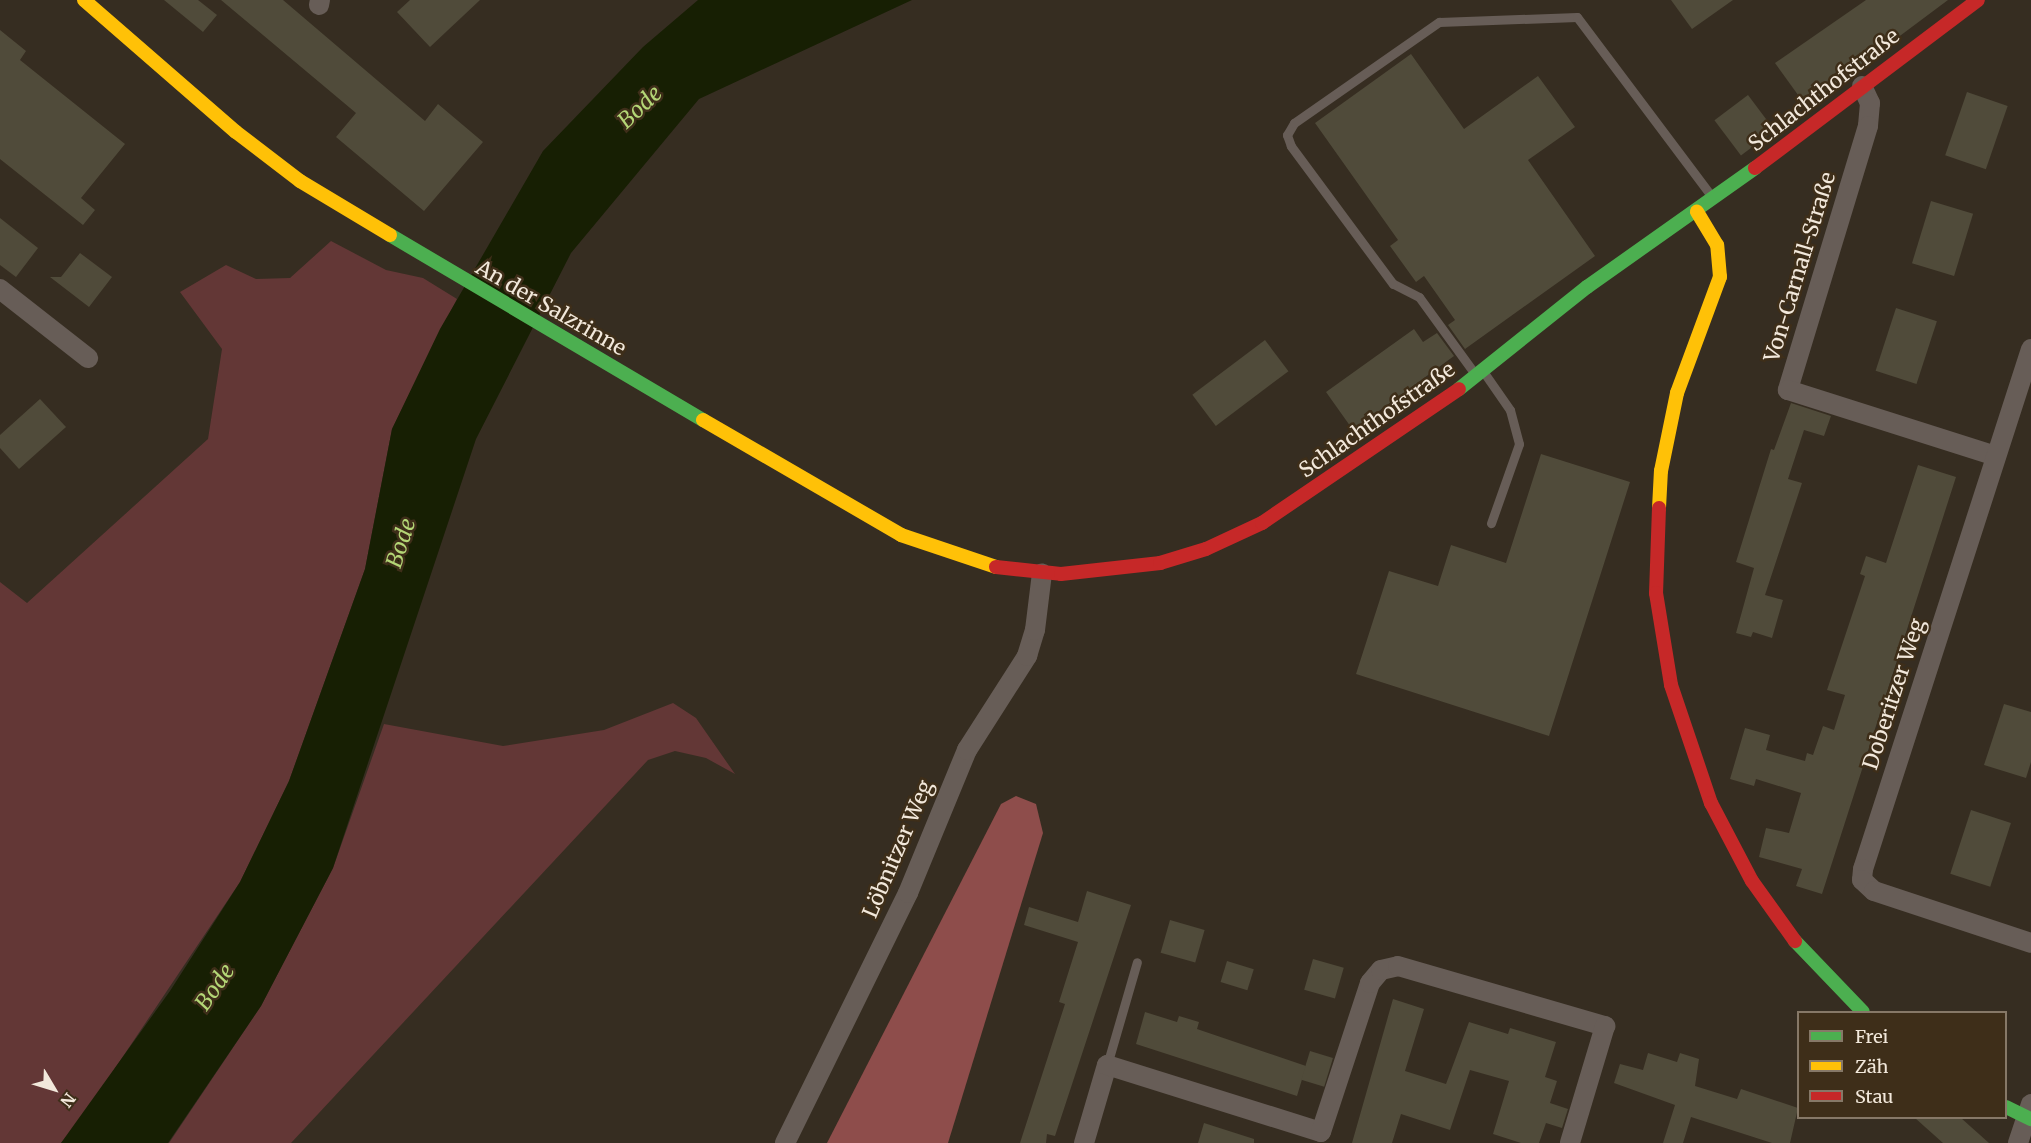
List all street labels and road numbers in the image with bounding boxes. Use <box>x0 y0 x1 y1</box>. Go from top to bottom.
street label: Schlachthofstraße <box>1744 23 1904 157</box>
street label: Von-Carnall-Straße <box>1759 169 1841 365</box>
street label: An der Salzrinne <box>471 255 631 361</box>
street label: Schlachthofstraße <box>1294 357 1460 483</box>
street label: Doberitzer Weg <box>1858 615 1930 773</box>
street label: Löbnitzer Weg <box>858 776 938 922</box>

